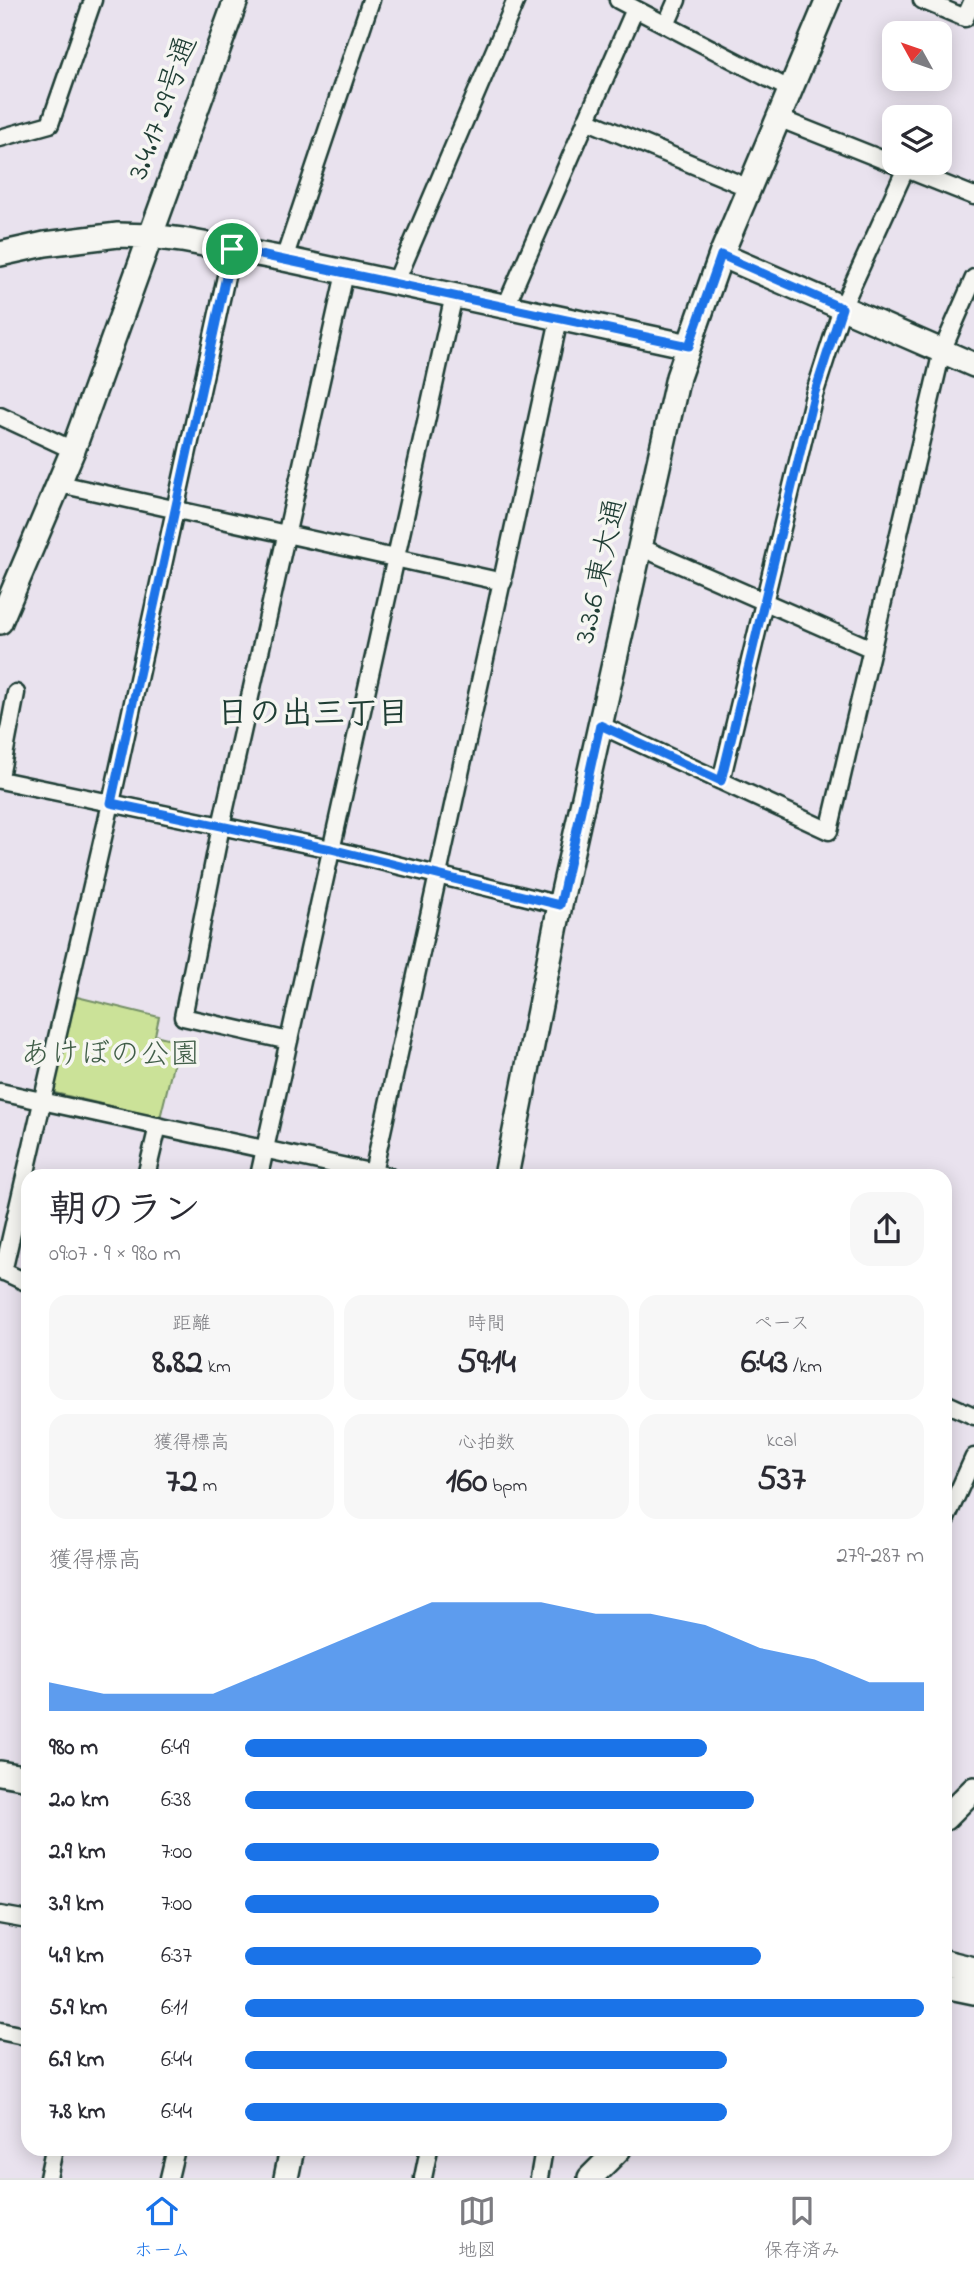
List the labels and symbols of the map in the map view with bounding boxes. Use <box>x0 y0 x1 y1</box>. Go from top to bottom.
north arrow <box>882 21 952 91</box>
street label: 3.4.17 29号通 <box>118 30 210 186</box>
pin <box>202 219 262 279</box>
street label: 3.3.6 東大通 <box>564 494 640 648</box>
district label: 日の出三丁目 <box>217 692 409 739</box>
park label: あけぼの公園 <box>20 1034 200 1078</box>

